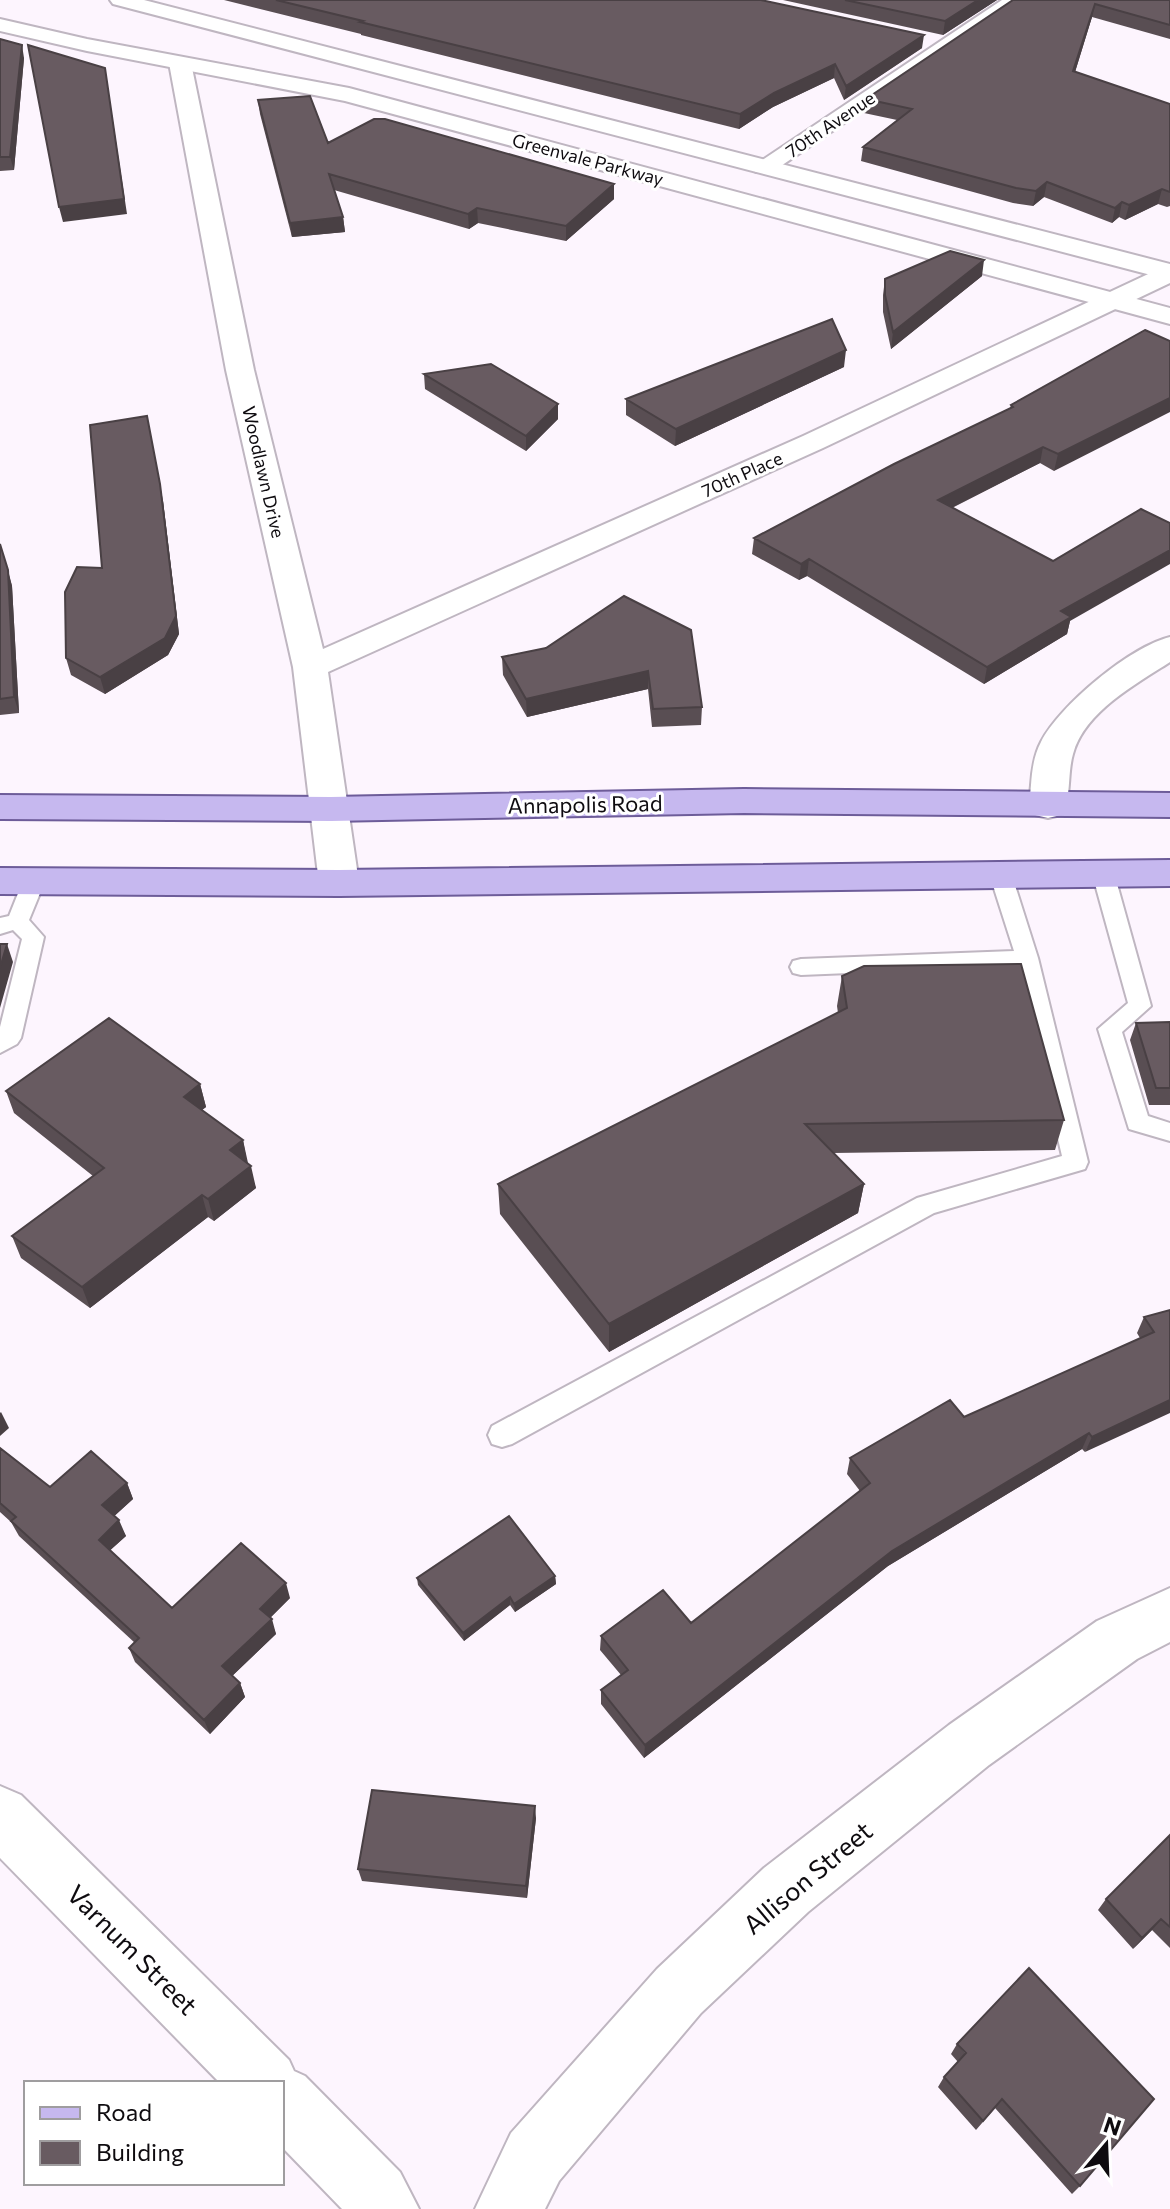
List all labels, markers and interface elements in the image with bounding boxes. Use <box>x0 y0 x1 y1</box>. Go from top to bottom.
street label: 70th Avenue <box>781 86 879 162</box>
street label: Greenvale Parkway <box>510 128 666 190</box>
street label: Woodlawn Drive <box>238 404 290 540</box>
street label: 70th Place <box>698 446 786 502</box>
street label: Annapolis Road <box>507 789 663 819</box>
street label: Allison Street <box>736 1814 878 1940</box>
street label: Varnum Street <box>62 1878 204 2020</box>
legend <box>24 2081 284 2185</box>
text: Road <box>96 2097 152 2126</box>
north arrow <box>1066 2105 1146 2185</box>
text: N <box>1100 2110 1125 2141</box>
text: Building <box>96 2137 184 2166</box>

